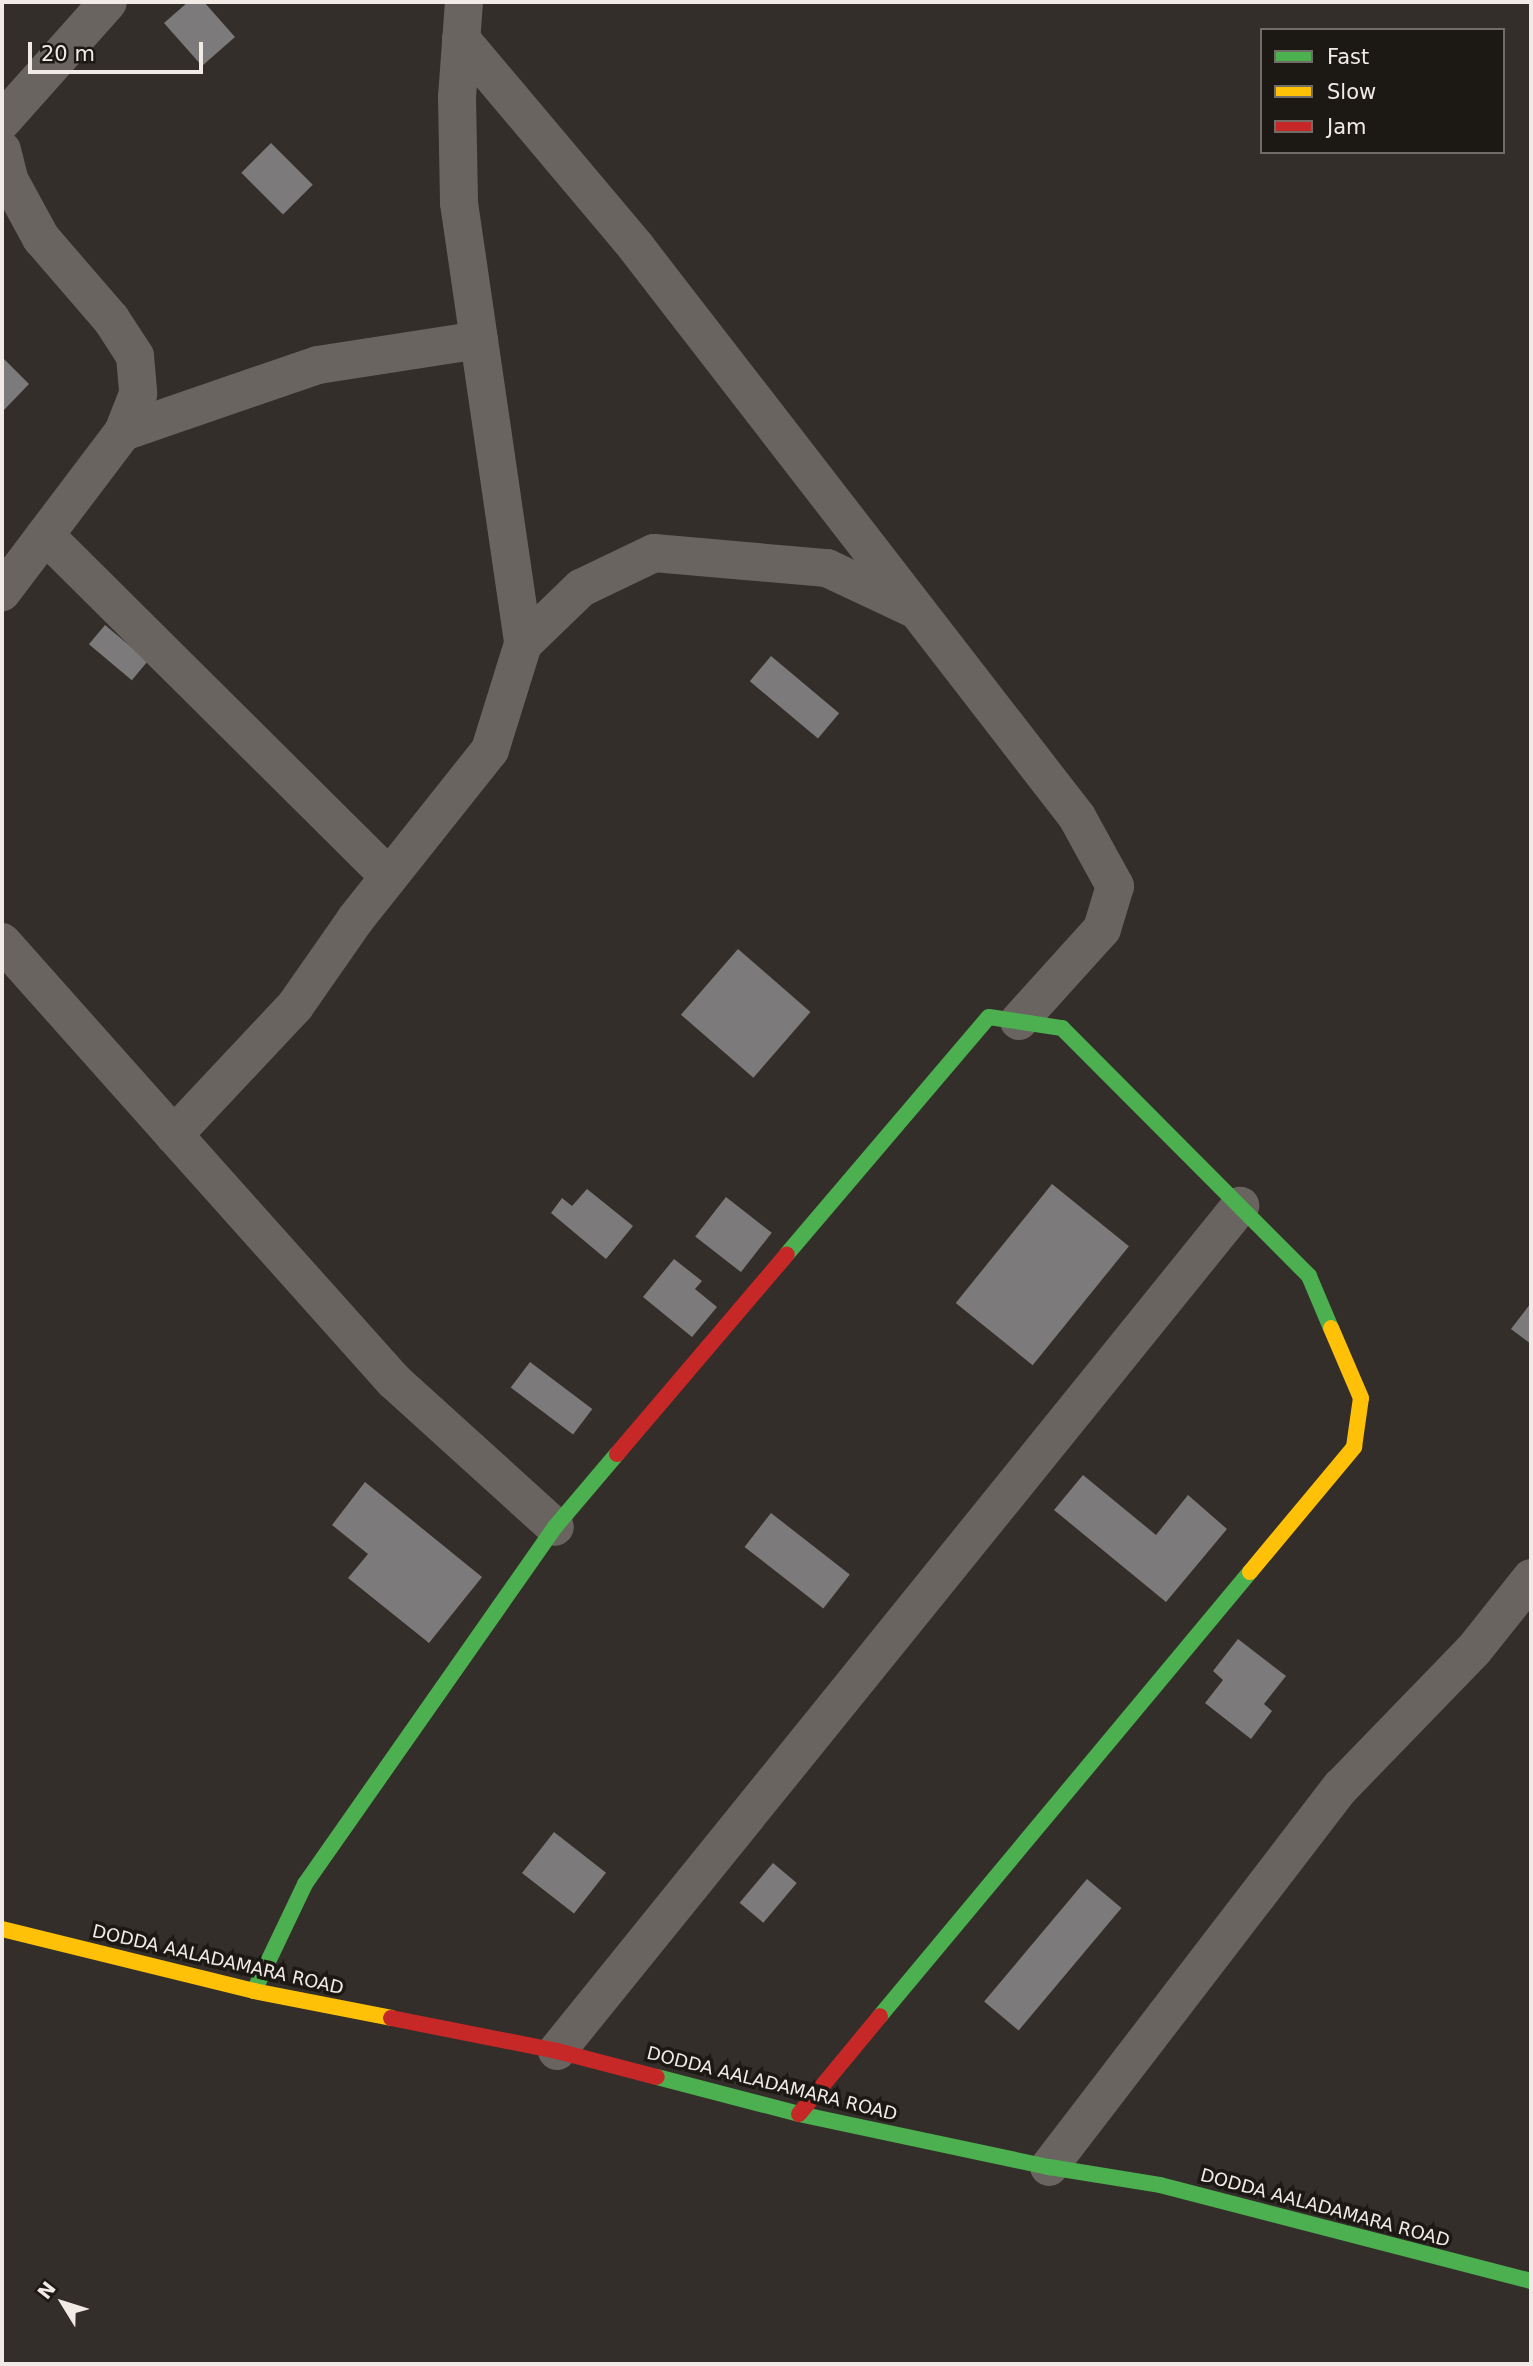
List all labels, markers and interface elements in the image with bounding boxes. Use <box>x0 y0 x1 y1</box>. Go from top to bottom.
scale bar <box>32 28 206 72</box>
legend <box>1260 28 1505 154</box>
text: 20 m <box>41 42 95 66</box>
text: Fast <box>1327 45 1369 69</box>
text: Slow <box>1327 80 1376 104</box>
text: Jam <box>1327 115 1367 139</box>
street label: DODDA AALADAMARA ROAD <box>90 1921 346 1999</box>
street label: DODDA AALADAMARA ROAD <box>645 2042 899 2126</box>
street label: DODDA AALADAMARA ROAD <box>1198 2164 1452 2252</box>
north arrow <box>28 2268 98 2338</box>
text: N <box>33 2277 60 2303</box>

